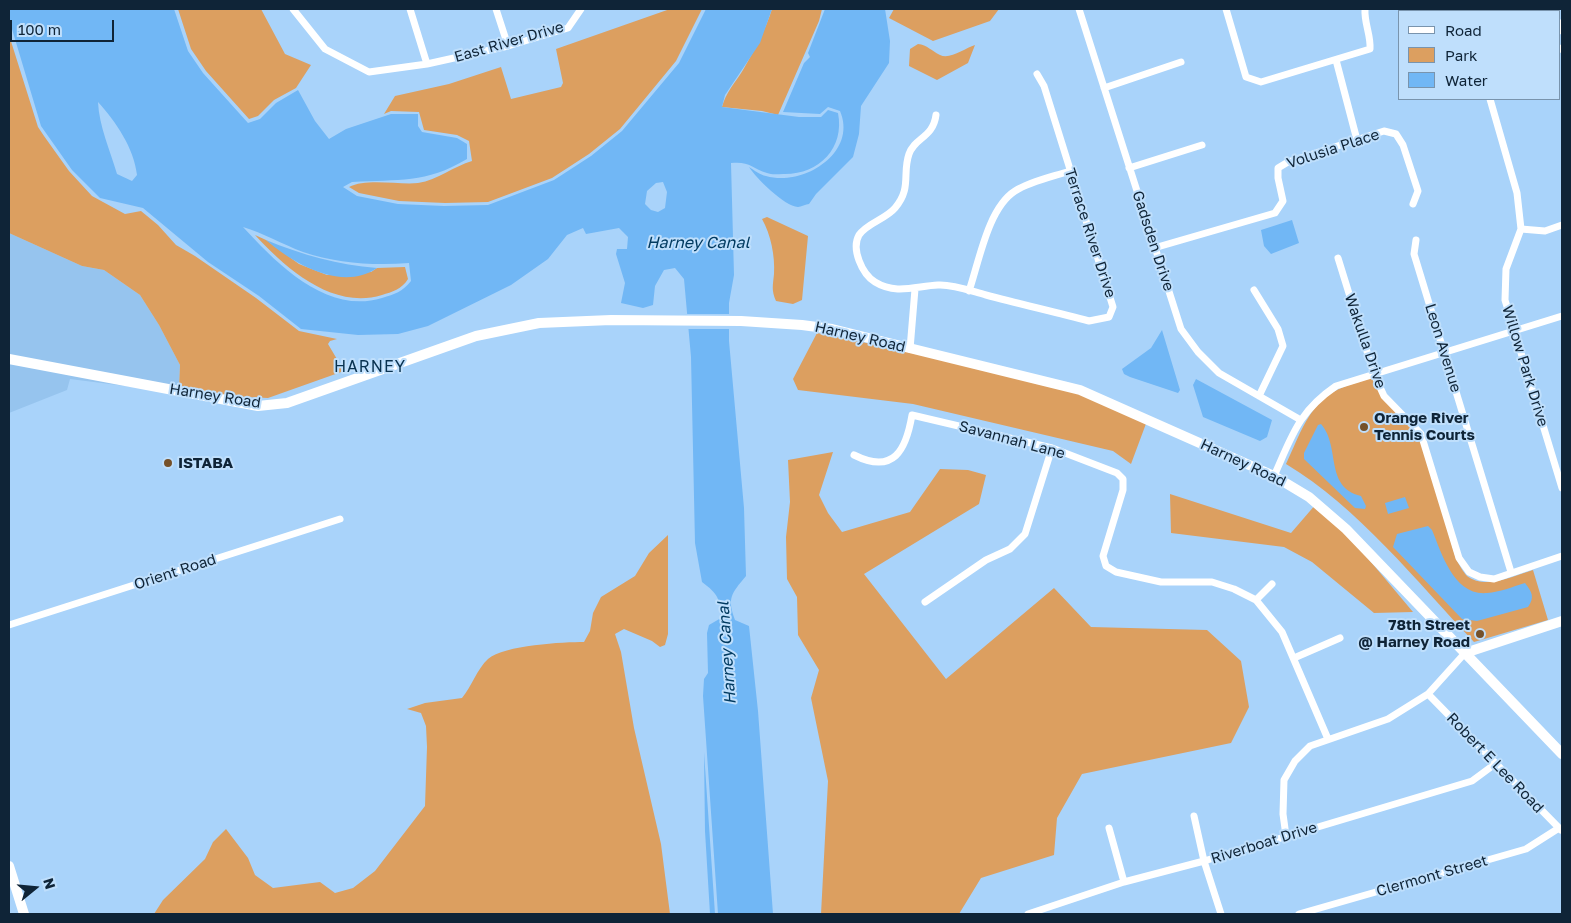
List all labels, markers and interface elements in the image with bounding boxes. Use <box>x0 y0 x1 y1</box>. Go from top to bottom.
scale bar <box>12 10 116 42</box>
legend <box>1398 10 1561 100</box>
street label: East River Drive <box>452 18 566 66</box>
text: 100 m <box>18 20 61 38</box>
text: Road <box>1445 21 1482 39</box>
text: Park <box>1445 46 1477 64</box>
text: Water <box>1445 71 1488 89</box>
street label: Volusia Place <box>1284 126 1382 172</box>
street label: Terrace River Drive <box>1061 166 1119 300</box>
street label: Gadsden Drive <box>1128 189 1178 293</box>
water label: Harney Canal <box>646 233 750 253</box>
street label: Wakulla Drive <box>1340 291 1390 391</box>
street label: Leon Avenue <box>1421 301 1465 395</box>
street label: Willow Park Drive <box>1498 303 1552 429</box>
street label: Harney Road <box>813 318 907 356</box>
district label: HARNEY <box>333 357 407 377</box>
street label: Harney Road <box>168 380 262 412</box>
place label: Orange River Tennis Courts <box>1374 409 1475 444</box>
street label: Savannah Lane <box>957 417 1067 463</box>
marker: Orange River Tennis Courts <box>1358 421 1370 433</box>
street label: Harney Road <box>1197 435 1289 491</box>
place label: ISTABA <box>178 454 233 472</box>
marker: ISTABA <box>162 457 174 469</box>
street label: Orient Road <box>132 550 218 594</box>
water label: Harney Canal <box>714 601 740 705</box>
place label: 78th Street @ Harney Road <box>1358 616 1470 651</box>
marker: 78th Street @ Harney Road <box>1474 628 1486 640</box>
street label: Robert E Lee Road <box>1443 709 1547 817</box>
street label: Riverboat Drive <box>1209 818 1319 868</box>
street label: Clermont Street <box>1374 852 1490 900</box>
north arrow <box>10 863 60 913</box>
text: N <box>40 876 60 891</box>

